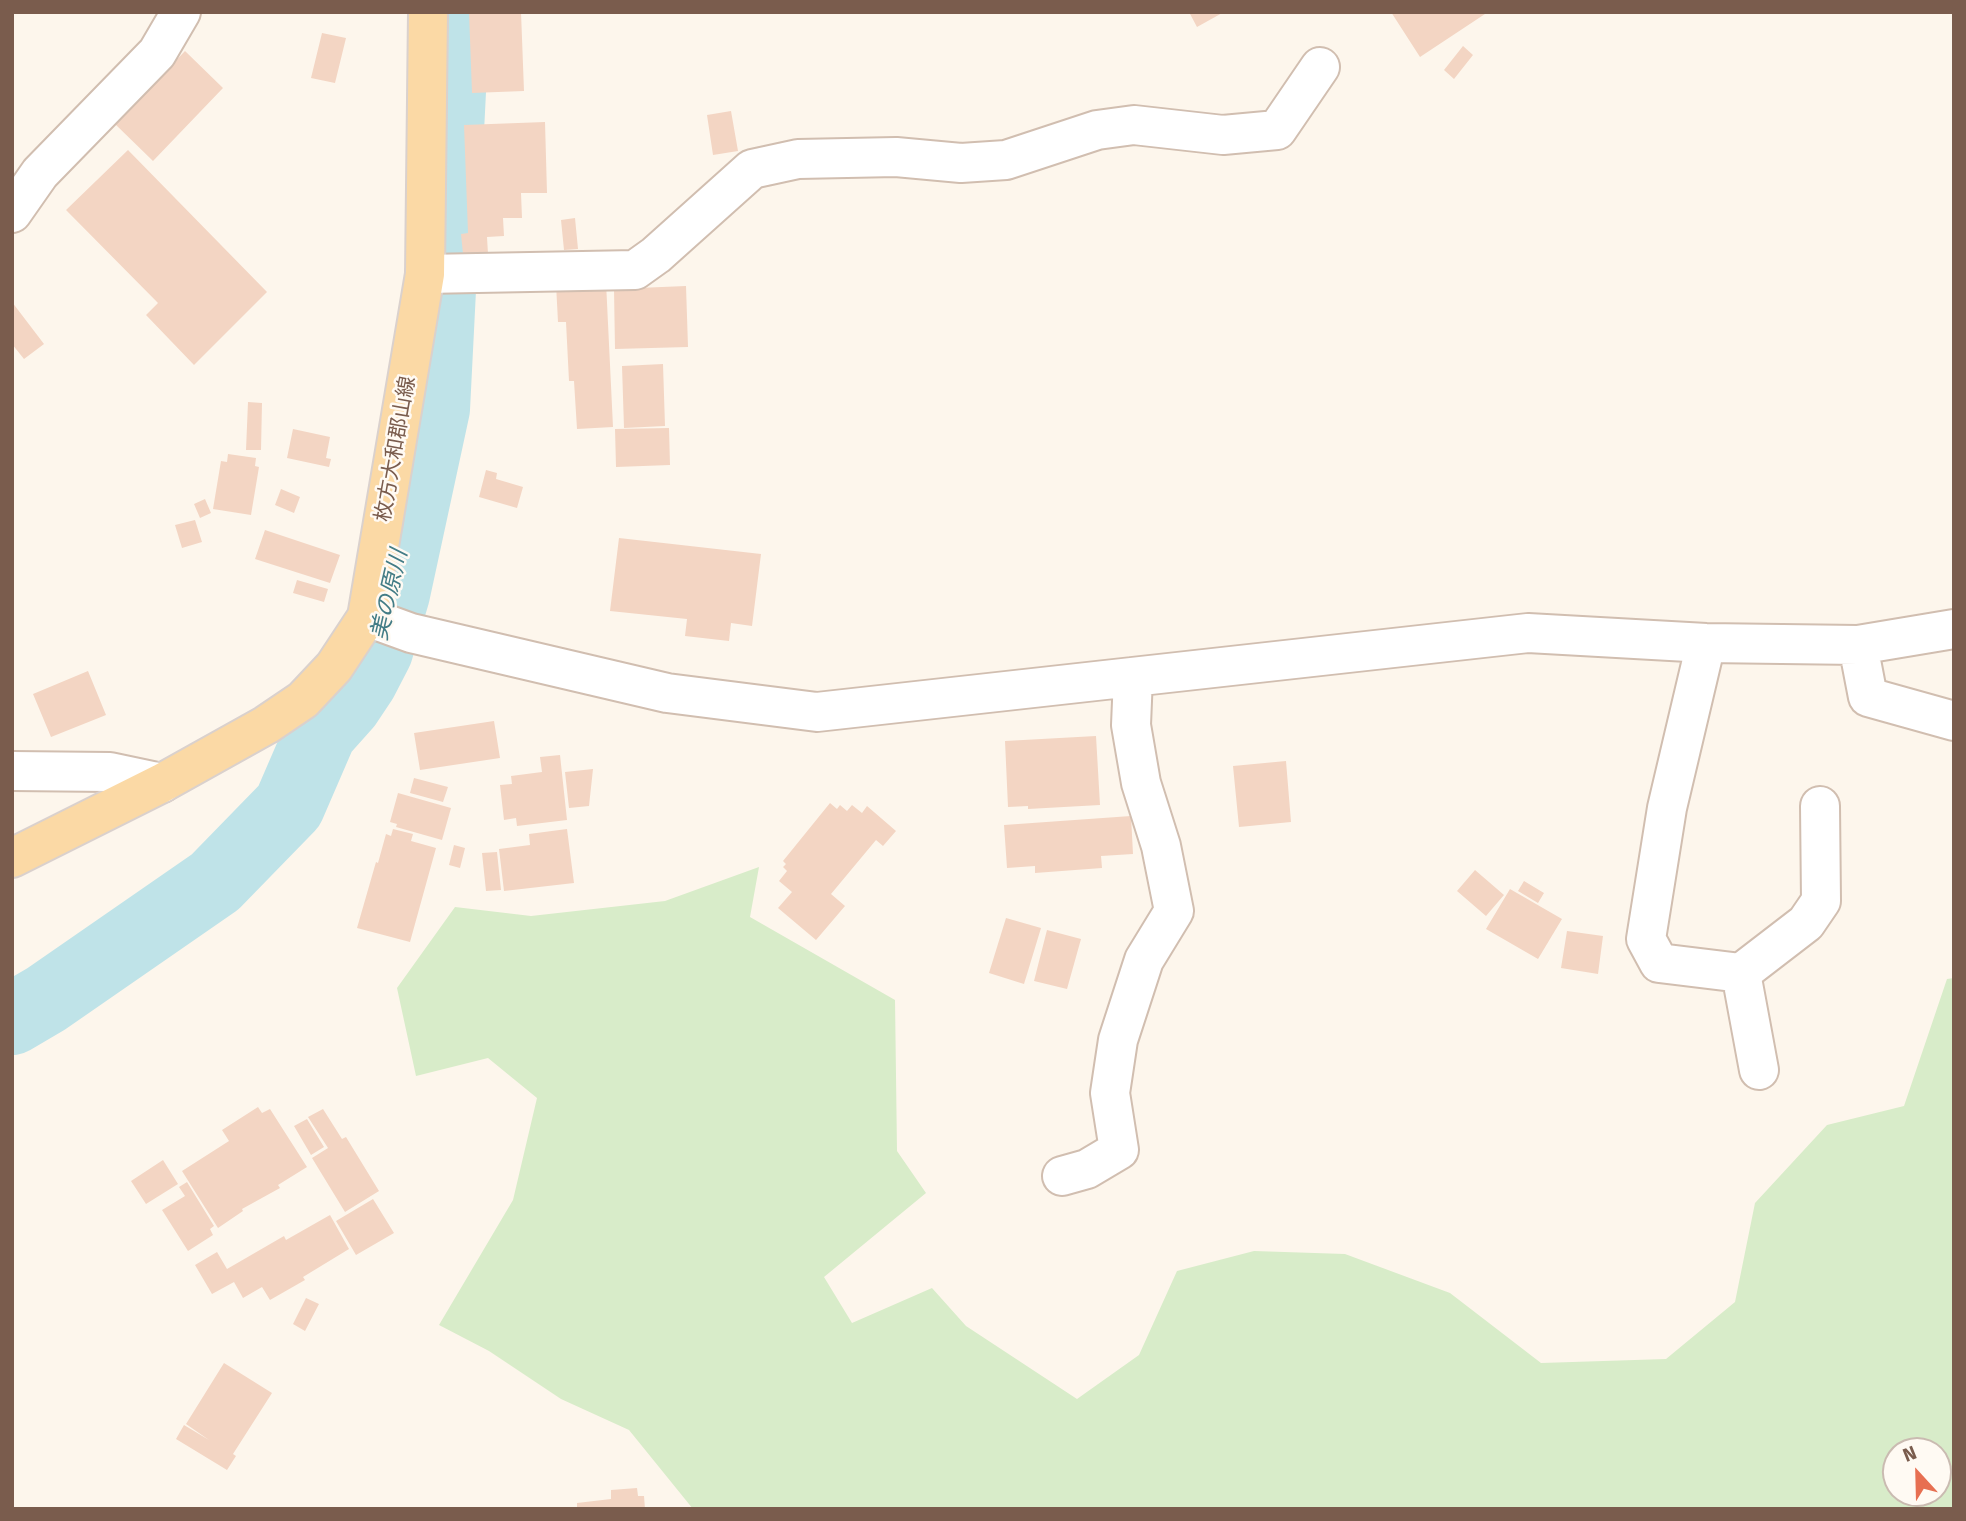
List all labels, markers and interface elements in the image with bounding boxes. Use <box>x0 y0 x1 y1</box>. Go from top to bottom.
street label: 枚方大和郡山線 <box>371 374 421 524</box>
water label: 美の原川 <box>366 547 414 643</box>
north arrow <box>1882 1437 1952 1507</box>
text: N <box>1900 1441 1920 1467</box>

